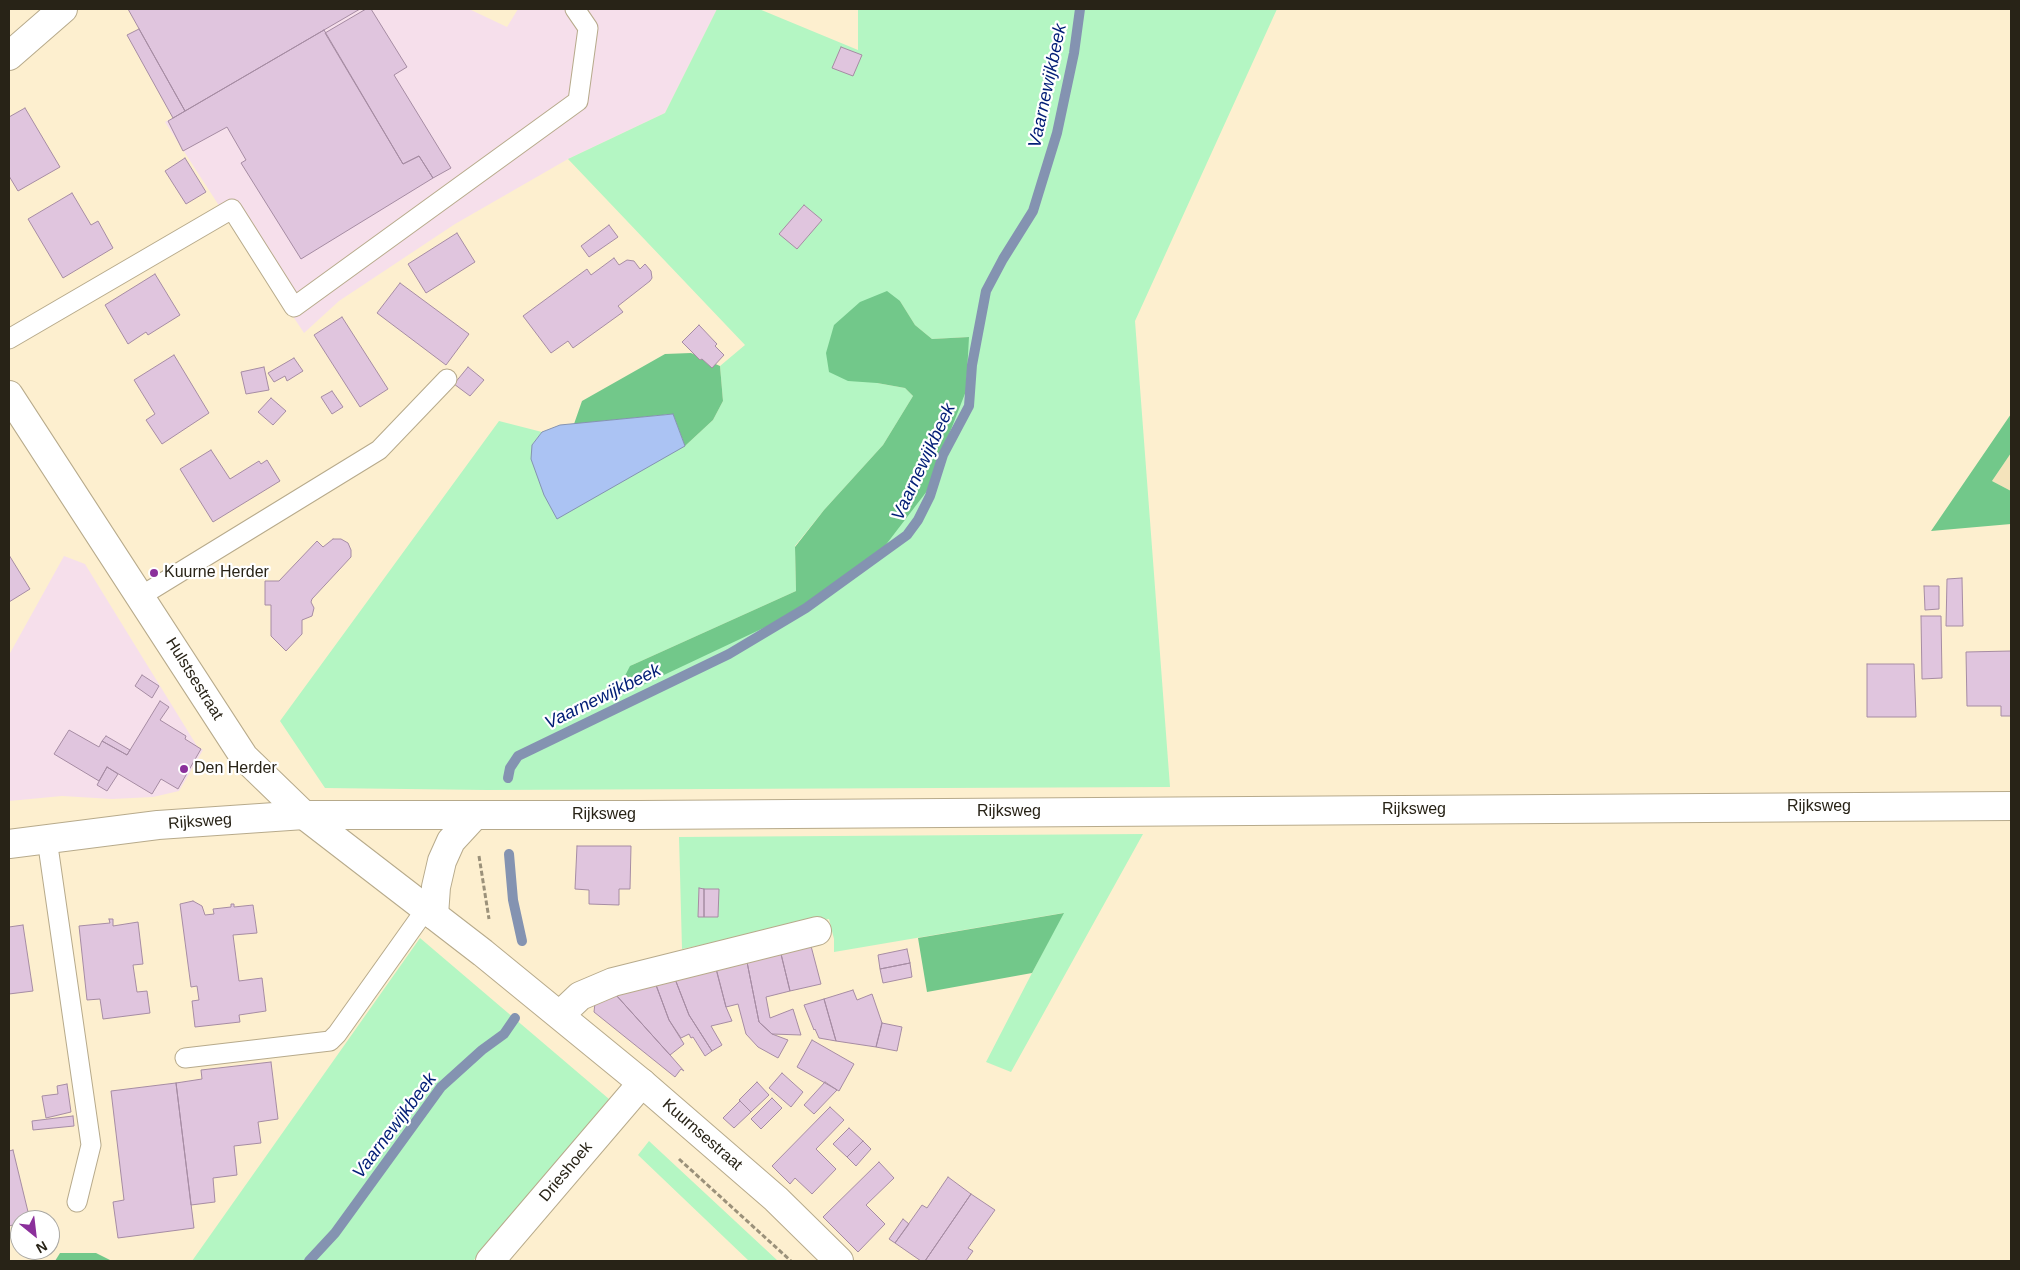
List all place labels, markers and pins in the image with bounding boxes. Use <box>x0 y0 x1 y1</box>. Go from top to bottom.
place label: Kuurne Herder <box>164 563 269 583</box>
marker: Kuurne Herder <box>148 567 160 579</box>
place label: Den Herder <box>194 759 277 779</box>
marker: Den Herder <box>178 763 190 775</box>

